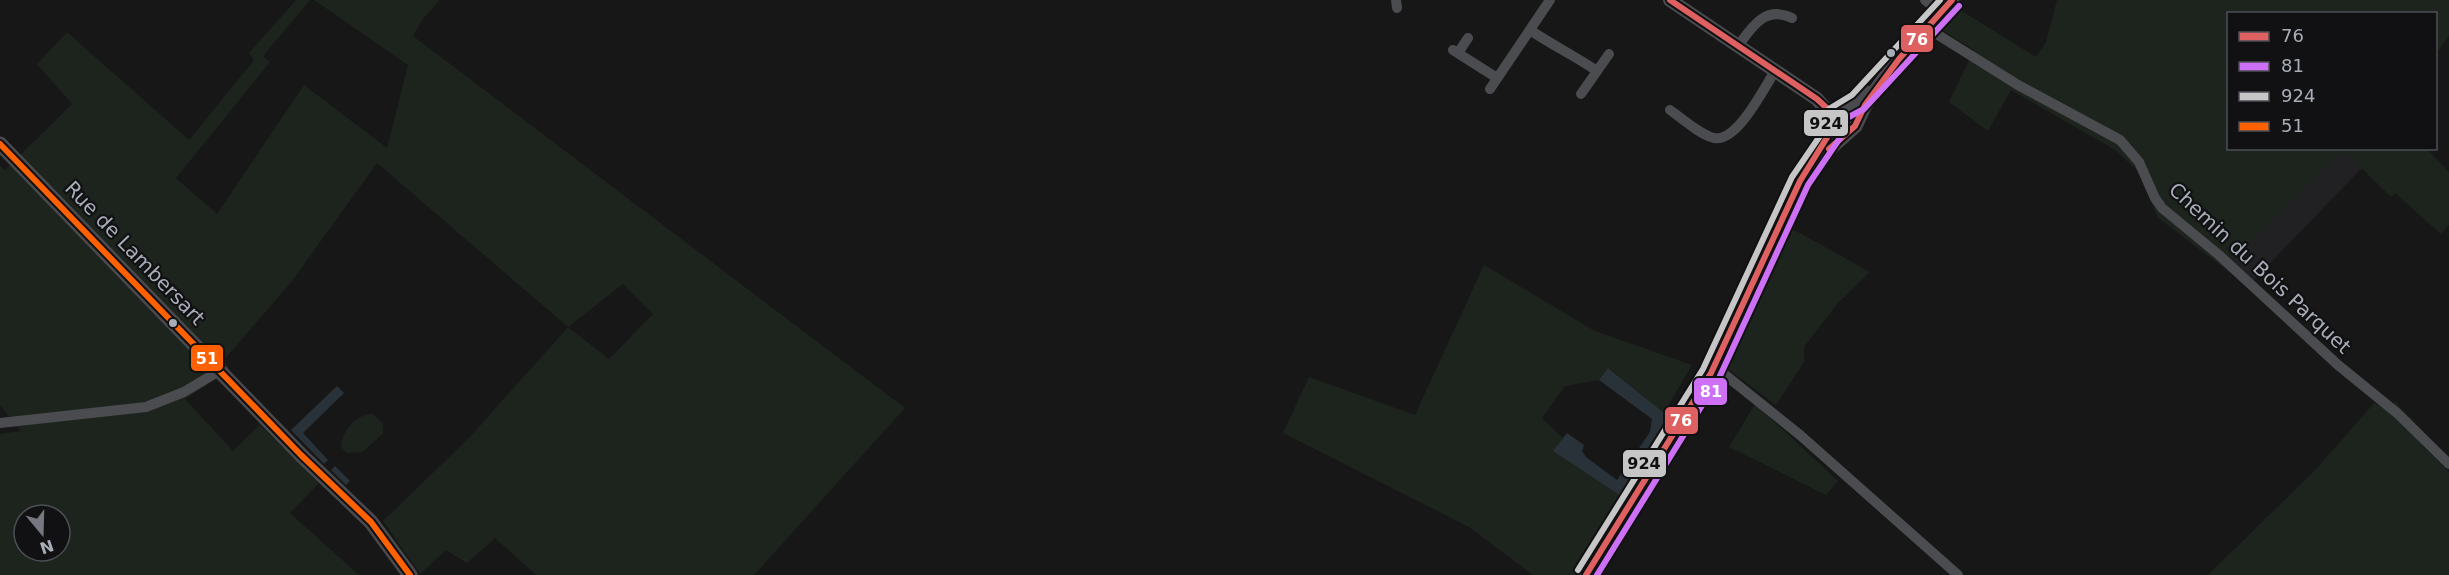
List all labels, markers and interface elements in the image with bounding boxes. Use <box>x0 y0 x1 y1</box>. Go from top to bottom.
legend <box>2227 12 2437 150</box>
line badge: 76 <box>1900 24 1934 53</box>
text: 76 <box>2281 25 2304 46</box>
text: 76 <box>1906 30 1928 49</box>
unlabelled marker <box>1885 47 1897 59</box>
text: 81 <box>2281 55 2304 76</box>
text: 924 <box>2281 85 2315 106</box>
line badge: 924 <box>1803 109 1849 137</box>
text: 924 <box>1809 114 1843 133</box>
text: 51 <box>2281 115 2304 136</box>
street label: Rue de Lambersart <box>60 176 210 330</box>
street label: Chemin du Bois Parquet <box>2164 177 2356 359</box>
unlabelled marker <box>167 317 179 329</box>
line badge: 51 <box>190 344 224 372</box>
text: 51 <box>196 349 218 368</box>
line badge: 81 <box>1693 377 1728 406</box>
text: 81 <box>1700 382 1722 401</box>
line badge: 76 <box>1664 406 1699 435</box>
text: 76 <box>1670 411 1692 430</box>
line badge: 924 <box>1622 449 1667 478</box>
text: 924 <box>1627 454 1661 473</box>
north arrow <box>12 503 72 563</box>
text: N <box>37 536 56 558</box>

